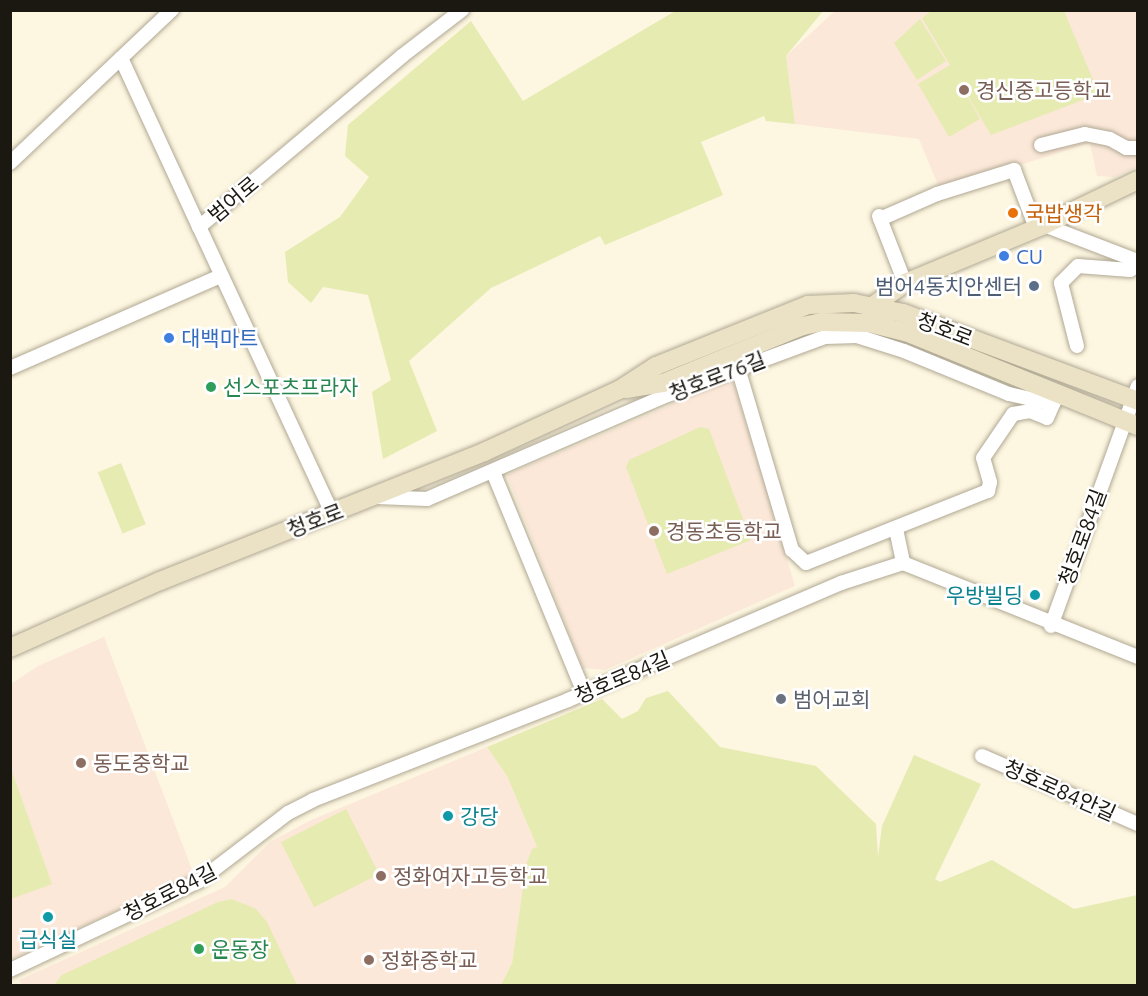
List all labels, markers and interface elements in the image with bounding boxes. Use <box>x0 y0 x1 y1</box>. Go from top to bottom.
place label: 경신중고등학교 <box>976 77 1111 103</box>
marker: 경신중고등학교 <box>957 83 971 97</box>
street label: 범어로 <box>203 171 263 227</box>
place label: 국밥생각 <box>1025 200 1102 226</box>
marker: 국밥생각 <box>1006 206 1020 220</box>
place label: CU <box>1016 243 1043 269</box>
marker: CU <box>997 249 1011 263</box>
place label: 범어4동치안센터 <box>875 273 1022 299</box>
marker: 범어4동치안센터 <box>1027 279 1041 293</box>
street label: 청호로 <box>913 307 977 351</box>
place label: 대백마트 <box>181 325 258 351</box>
marker: 대백마트 <box>162 331 176 345</box>
street label: 청호로76길 <box>665 346 769 406</box>
place label: 선스포츠프라자 <box>223 374 358 400</box>
marker: 선스포츠프라자 <box>204 380 218 394</box>
street label: 청호로84길 <box>1053 485 1111 589</box>
street label: 청호로 <box>283 498 347 542</box>
place label: 경동초등학교 <box>666 518 782 544</box>
marker: 경동초등학교 <box>647 524 661 538</box>
place label: 우방빌딩 <box>946 582 1023 608</box>
marker: 우방빌딩 <box>1028 588 1042 602</box>
street label: 청호로84길 <box>571 646 673 708</box>
place label: 범어교회 <box>793 686 870 712</box>
marker: 범어교회 <box>774 692 788 706</box>
place label: 동도중학교 <box>93 750 190 776</box>
street label: 청호로84안길 <box>1000 754 1120 826</box>
marker: 동도중학교 <box>74 756 88 770</box>
place label: 강당 <box>460 803 499 829</box>
marker: 강당 <box>441 809 455 823</box>
street label: 청호로84길 <box>119 858 221 926</box>
place label: 정화여자고등학교 <box>393 863 548 889</box>
marker: 정화여자고등학교 <box>374 869 388 883</box>
marker: 급식실 <box>41 910 55 924</box>
place label: 급식실 <box>19 926 77 952</box>
place label: 운동장 <box>211 936 269 962</box>
marker: 운동장 <box>192 942 206 956</box>
place label: 정화중학교 <box>381 947 478 973</box>
marker: 정화중학교 <box>362 953 376 967</box>

